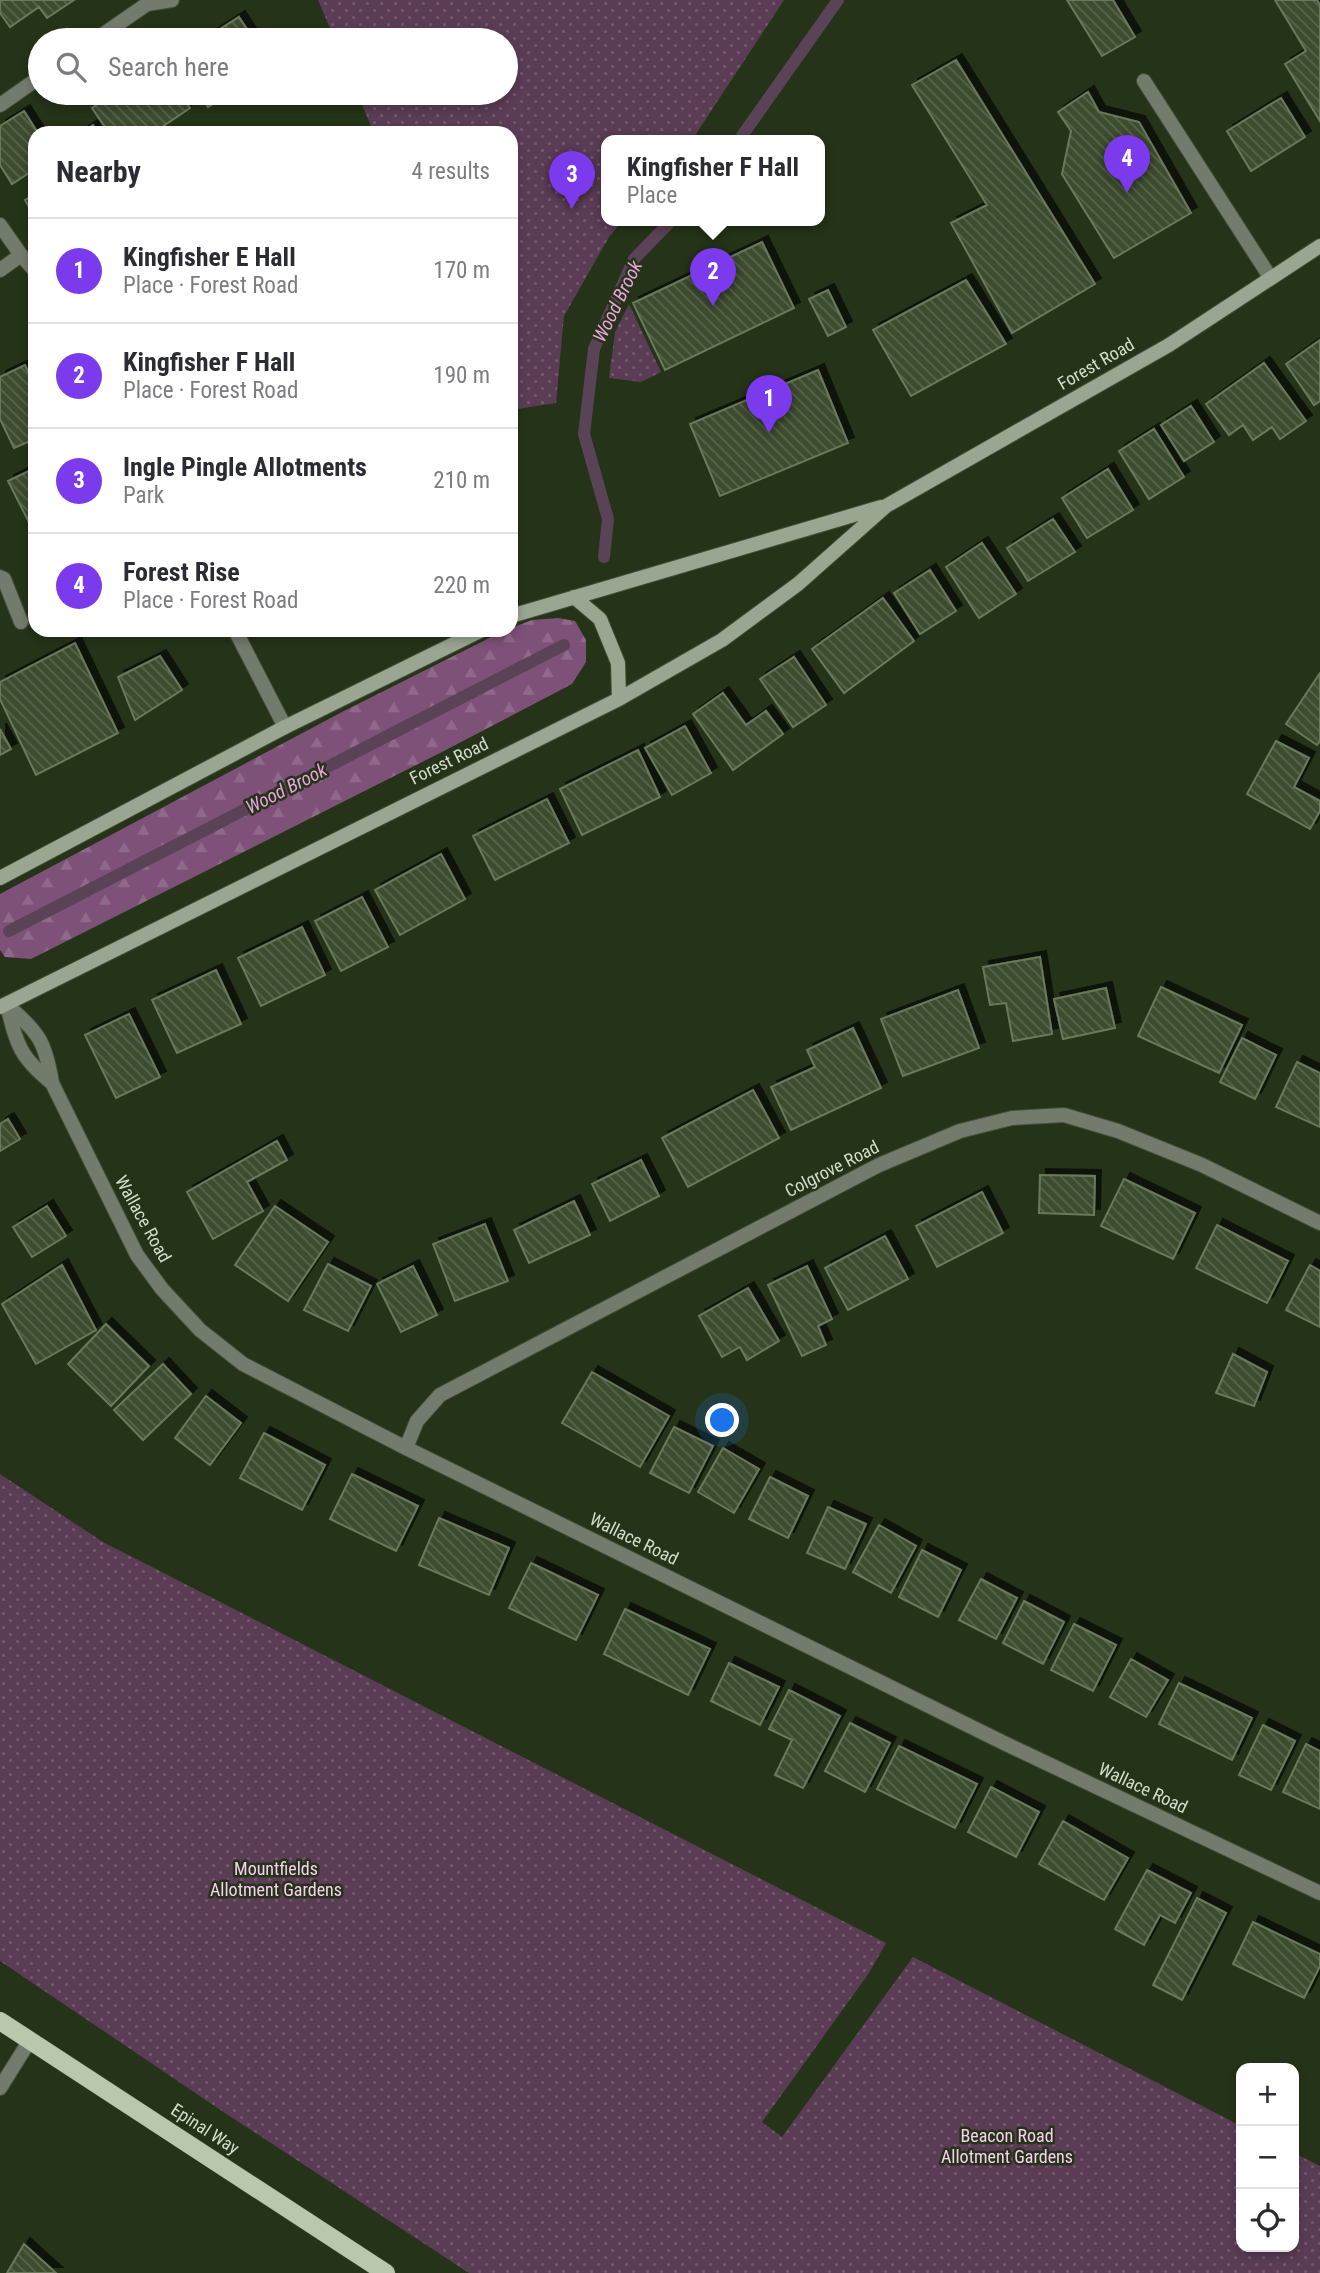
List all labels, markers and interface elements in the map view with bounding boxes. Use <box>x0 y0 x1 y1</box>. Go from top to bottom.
search box <box>28 28 518 105</box>
icon: search <box>52 48 90 86</box>
text: Search here <box>108 52 229 82</box>
popup <box>601 135 825 226</box>
pin: 4 <box>1104 135 1150 193</box>
pin: 3 <box>549 151 595 209</box>
text: Kingfisher F Hall <box>627 152 799 182</box>
text: Nearby <box>56 154 141 189</box>
text: 4 results <box>412 158 490 185</box>
text: Place <box>627 182 677 209</box>
text: Kingfisher E Hall <box>123 242 296 272</box>
pin: 2 <box>690 248 736 306</box>
water label: Wood Brook <box>588 256 647 346</box>
text: 1 <box>73 257 85 284</box>
text: 170 m <box>433 257 490 284</box>
text: Place · Forest Road <box>123 272 298 299</box>
street label: Forest Road <box>1054 333 1138 394</box>
text: Kingfisher F Hall <box>123 347 295 377</box>
text: 2 <box>73 362 85 389</box>
text: 190 m <box>433 362 490 389</box>
pin: 1 <box>746 375 792 433</box>
text: Place · Forest Road <box>123 377 298 404</box>
text: Ingle Pingle Allotments <box>123 452 367 482</box>
text: 3 <box>73 467 85 494</box>
text: 210 m <box>433 467 490 494</box>
text: Park <box>123 482 164 509</box>
text: Forest Rise <box>123 557 240 587</box>
text: 4 <box>73 572 85 599</box>
text: 220 m <box>433 572 490 599</box>
text: Place · Forest Road <box>123 587 298 614</box>
street label: Forest Road <box>406 732 492 789</box>
water label: Wood Brook <box>242 758 331 819</box>
street label: Colgrove Road <box>781 1136 882 1201</box>
street label: Wallace Road <box>111 1172 176 1266</box>
your location <box>705 1403 739 1437</box>
street label: Wallace Road <box>586 1508 682 1569</box>
street label: Wallace Road <box>1095 1758 1191 1817</box>
park label: Mountfields Allotment Gardens <box>210 1858 342 1900</box>
map controls <box>1236 2063 1299 2252</box>
button: + <box>1236 2063 1299 2126</box>
street label: Epinal Way <box>167 2099 244 2159</box>
park label: Beacon Road Allotment Gardens <box>941 2125 1073 2167</box>
button: − <box>1236 2126 1299 2189</box>
button: locate <box>1236 2189 1299 2252</box>

